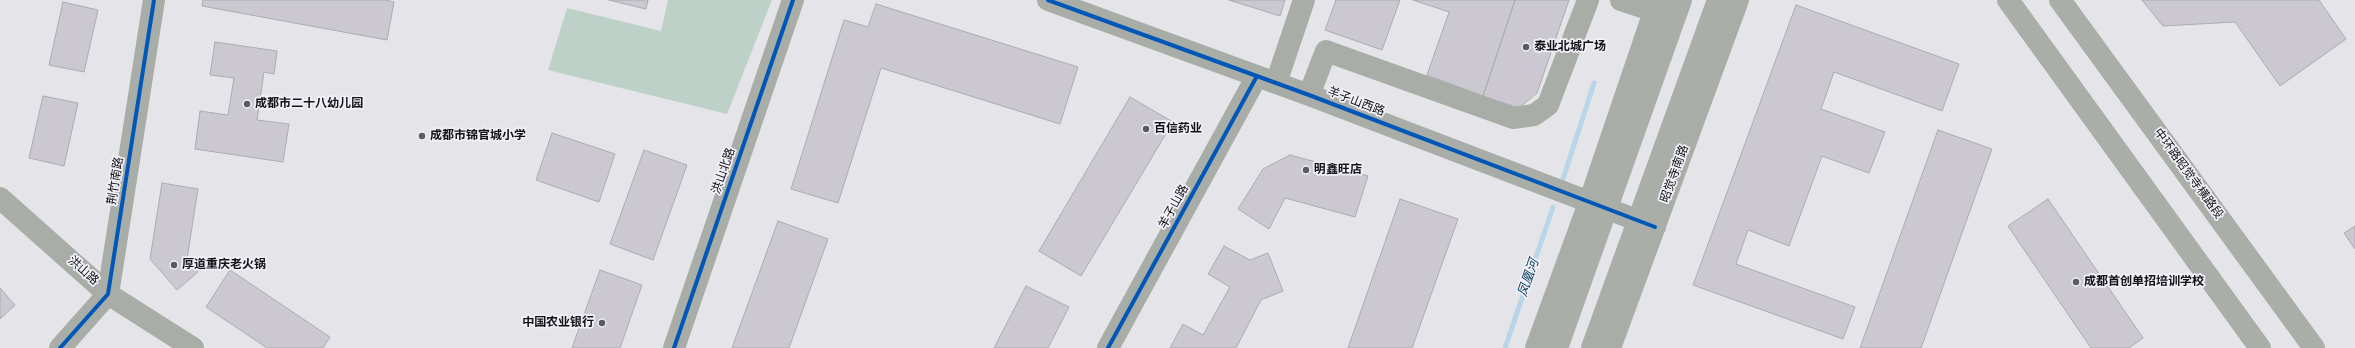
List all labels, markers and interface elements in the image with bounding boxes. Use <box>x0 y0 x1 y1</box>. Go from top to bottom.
place label: 泰业北城广场 <box>1534 40 1606 54</box>
marker: 泰业北城广场 <box>1521 42 1531 52</box>
street label: 羊子山西路 <box>1325 85 1387 119</box>
place label: 成都市二十八幼儿园 <box>255 97 363 111</box>
marker: 成都市二十八幼儿园 <box>242 99 252 109</box>
place label: 百信药业 <box>1154 122 1202 136</box>
marker: 百信药业 <box>1141 124 1151 134</box>
street label: 中环路昭觉寺横路段 <box>2150 126 2226 222</box>
place label: 成都市锦官城小学 <box>430 129 526 143</box>
marker: 成都市锦官城小学 <box>417 131 427 141</box>
street label: 昭觉寺南路 <box>1658 143 1692 205</box>
street label: 洪山北路 <box>709 146 739 196</box>
street label: 荆竹南路 <box>105 156 127 206</box>
place label: 明鑫旺店 <box>1314 163 1362 177</box>
marker: 明鑫旺店 <box>1301 165 1311 175</box>
street label: 羊子山路 <box>1156 183 1192 231</box>
street label: 洪山路 <box>65 254 101 288</box>
water label: 凤凰河 <box>1515 257 1543 299</box>
place label: 厚道重庆老火锅 <box>182 258 266 272</box>
marker: 厚道重庆老火锅 <box>169 260 179 270</box>
place label: 成都首创单招培训学校 <box>2084 275 2204 289</box>
marker: 成都首创单招培训学校 <box>2071 277 2081 287</box>
place label: 中国农业银行 <box>522 316 594 330</box>
marker: 中国农业银行 <box>597 318 607 328</box>

